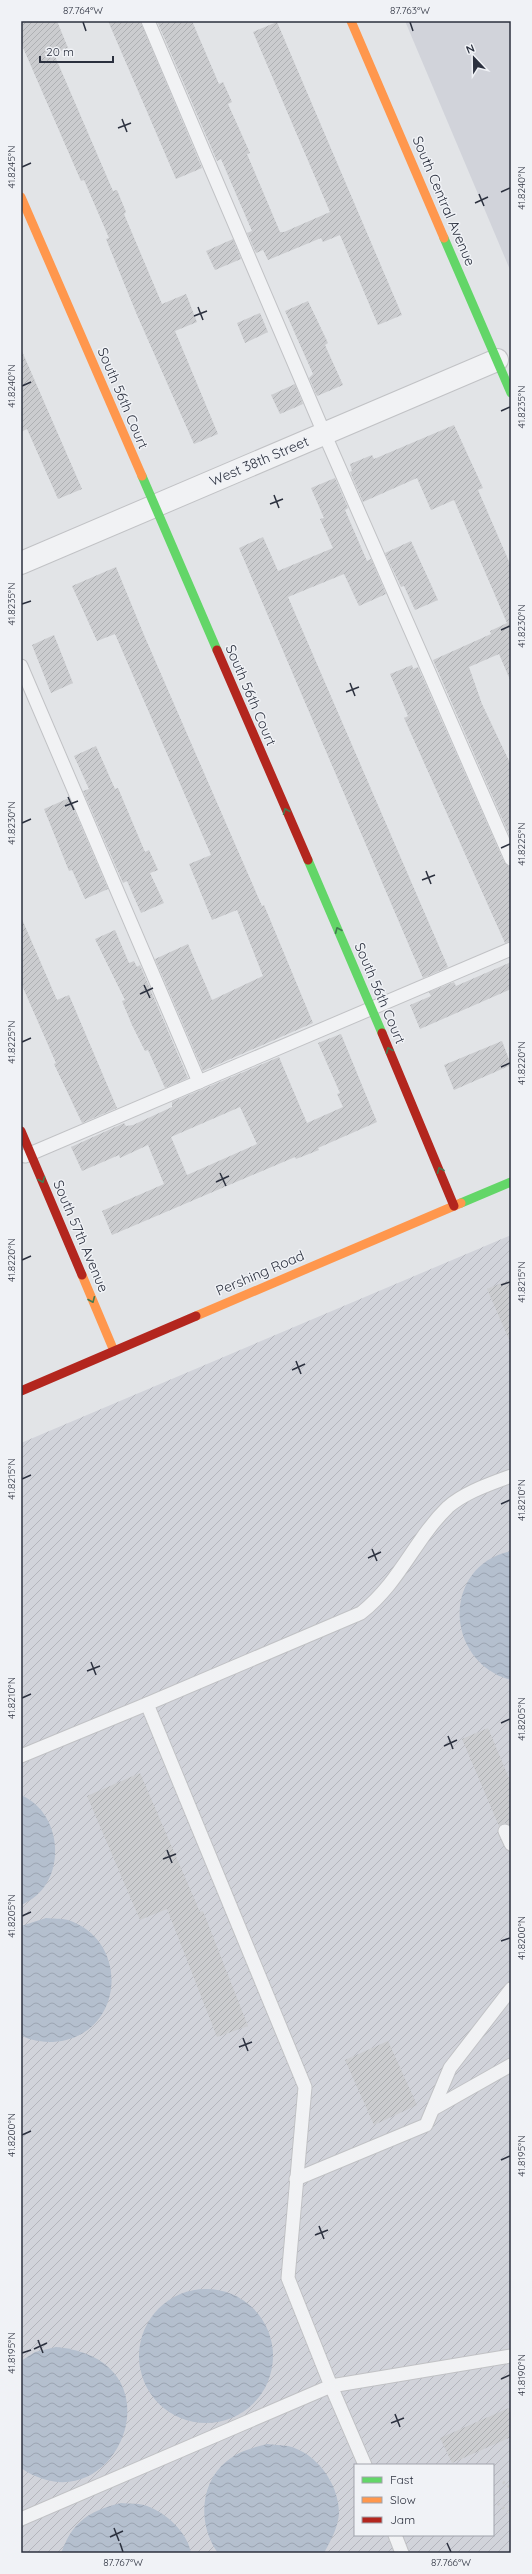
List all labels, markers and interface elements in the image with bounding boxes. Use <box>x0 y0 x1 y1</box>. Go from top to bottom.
text: 87.764°W <box>63 4 103 17</box>
text: 87.763°W <box>390 4 430 17</box>
scale bar <box>40 38 113 64</box>
north arrow <box>454 38 494 78</box>
text: N <box>464 41 477 57</box>
text: 20 m <box>46 44 74 59</box>
street label: South Central Avenue <box>408 133 480 269</box>
text: 41.8245°N <box>5 146 18 188</box>
text: 41.8240°N <box>515 166 528 210</box>
street label: South 56th Court <box>94 345 153 452</box>
text: 41.8240°N <box>5 364 18 408</box>
text: 41.8235°N <box>515 386 528 428</box>
street label: West 38th Street <box>207 432 312 490</box>
text: 41.8235°N <box>5 583 18 625</box>
text: 41.8230°N <box>515 604 528 648</box>
street label: South 56th Court <box>222 642 281 749</box>
text: 41.8230°N <box>5 801 18 845</box>
one-way arrow <box>283 808 291 815</box>
text: 41.8225°N <box>515 822 528 866</box>
one-way arrow <box>335 927 343 935</box>
street label: South 56th Court <box>351 940 410 1047</box>
text: 41.8225°N <box>5 1020 18 1064</box>
text: 41.8220°N <box>515 1041 528 1085</box>
one-way arrow <box>386 1046 394 1053</box>
one-way arrow <box>436 1166 444 1173</box>
one-way arrow <box>37 1175 45 1183</box>
street label: South 57th Avenue <box>49 1177 113 1295</box>
text: 41.8220°N <box>5 1238 18 1282</box>
street label: Pershing Road <box>213 1246 307 1300</box>
text: 41.8215°N <box>515 1261 528 1303</box>
one-way arrow <box>88 1296 96 1303</box>
text: 41.8215°N <box>5 1458 18 1500</box>
text: 41.8210°N <box>515 1479 528 1521</box>
text: 41.8210°N <box>5 1677 18 1719</box>
text: 41.8205°N <box>515 1697 528 1741</box>
text: 41.8205°N <box>5 1894 18 1938</box>
text: 41.8200°N <box>515 1916 528 1960</box>
text: 41.8200°N <box>5 2113 18 2157</box>
text: 41.8195°N <box>515 2135 528 2177</box>
text: 41.8195°N <box>5 2332 18 2374</box>
text: 41.8190°N <box>515 2354 528 2396</box>
legend <box>354 2464 494 2536</box>
text: Fast <box>390 2472 414 2487</box>
text: Slow <box>390 2492 416 2507</box>
text: Jam <box>390 2512 415 2527</box>
text: 87.767°W <box>103 2556 143 2569</box>
text: 87.766°W <box>431 2556 471 2569</box>

